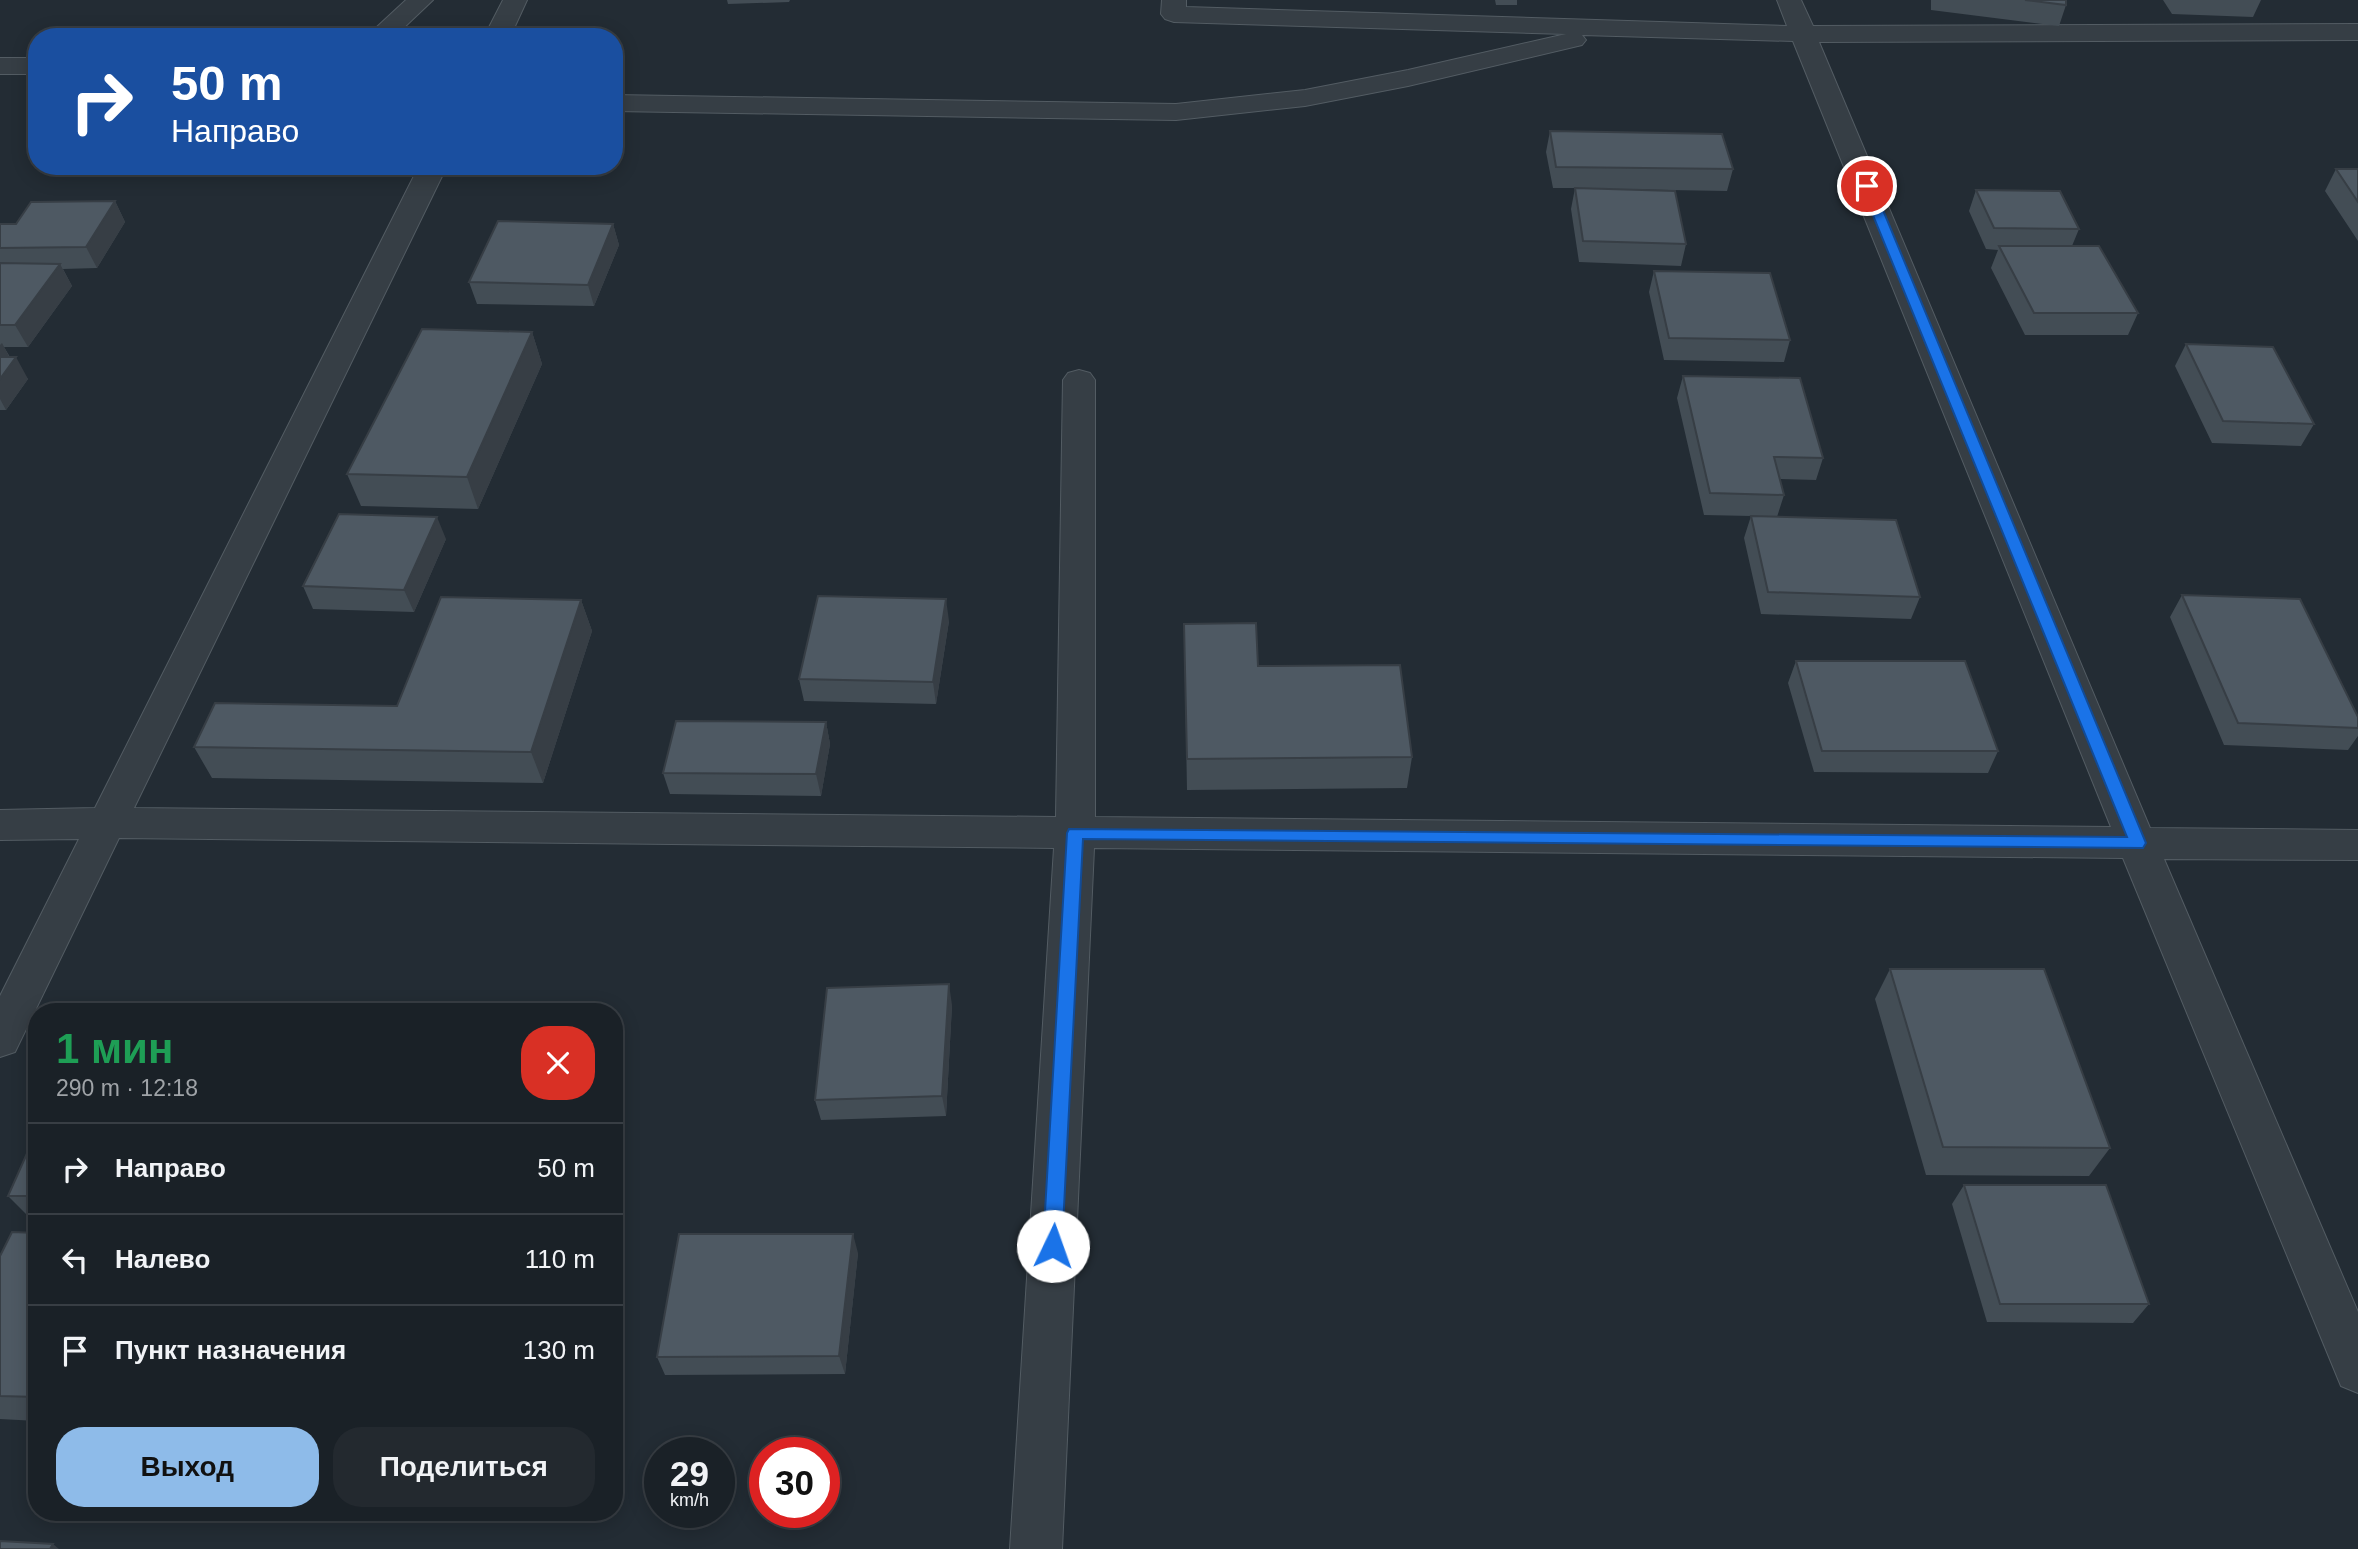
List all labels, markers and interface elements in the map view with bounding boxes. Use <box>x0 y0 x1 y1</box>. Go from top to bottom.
icon: right <box>56 56 147 147</box>
text: 50 m <box>171 56 283 110</box>
text: Направо <box>171 113 299 149</box>
pin <box>1837 156 1897 216</box>
icon: arrive <box>1848 167 1886 205</box>
text: 1 мин <box>56 1025 173 1072</box>
button: close <box>521 1026 595 1100</box>
text: 290 m · 12:18 <box>56 1075 198 1101</box>
icon: right <box>56 1150 94 1188</box>
text: Направо <box>115 1153 226 1183</box>
text: 50 m <box>537 1153 595 1183</box>
position arrow <box>1016 1209 1090 1283</box>
icon: left <box>56 1241 94 1279</box>
text: Налево <box>115 1244 210 1274</box>
text: 110 m <box>525 1244 595 1274</box>
icon: arrive <box>56 1332 94 1370</box>
text: Пункт назначения <box>115 1335 346 1365</box>
text: 130 m <box>523 1335 595 1365</box>
button: Выход <box>56 1427 319 1507</box>
button: Поделиться <box>333 1427 595 1507</box>
speed limit sign: 30 <box>749 1437 840 1528</box>
text: 29 <box>670 1454 709 1493</box>
text: km/h <box>670 1490 709 1510</box>

